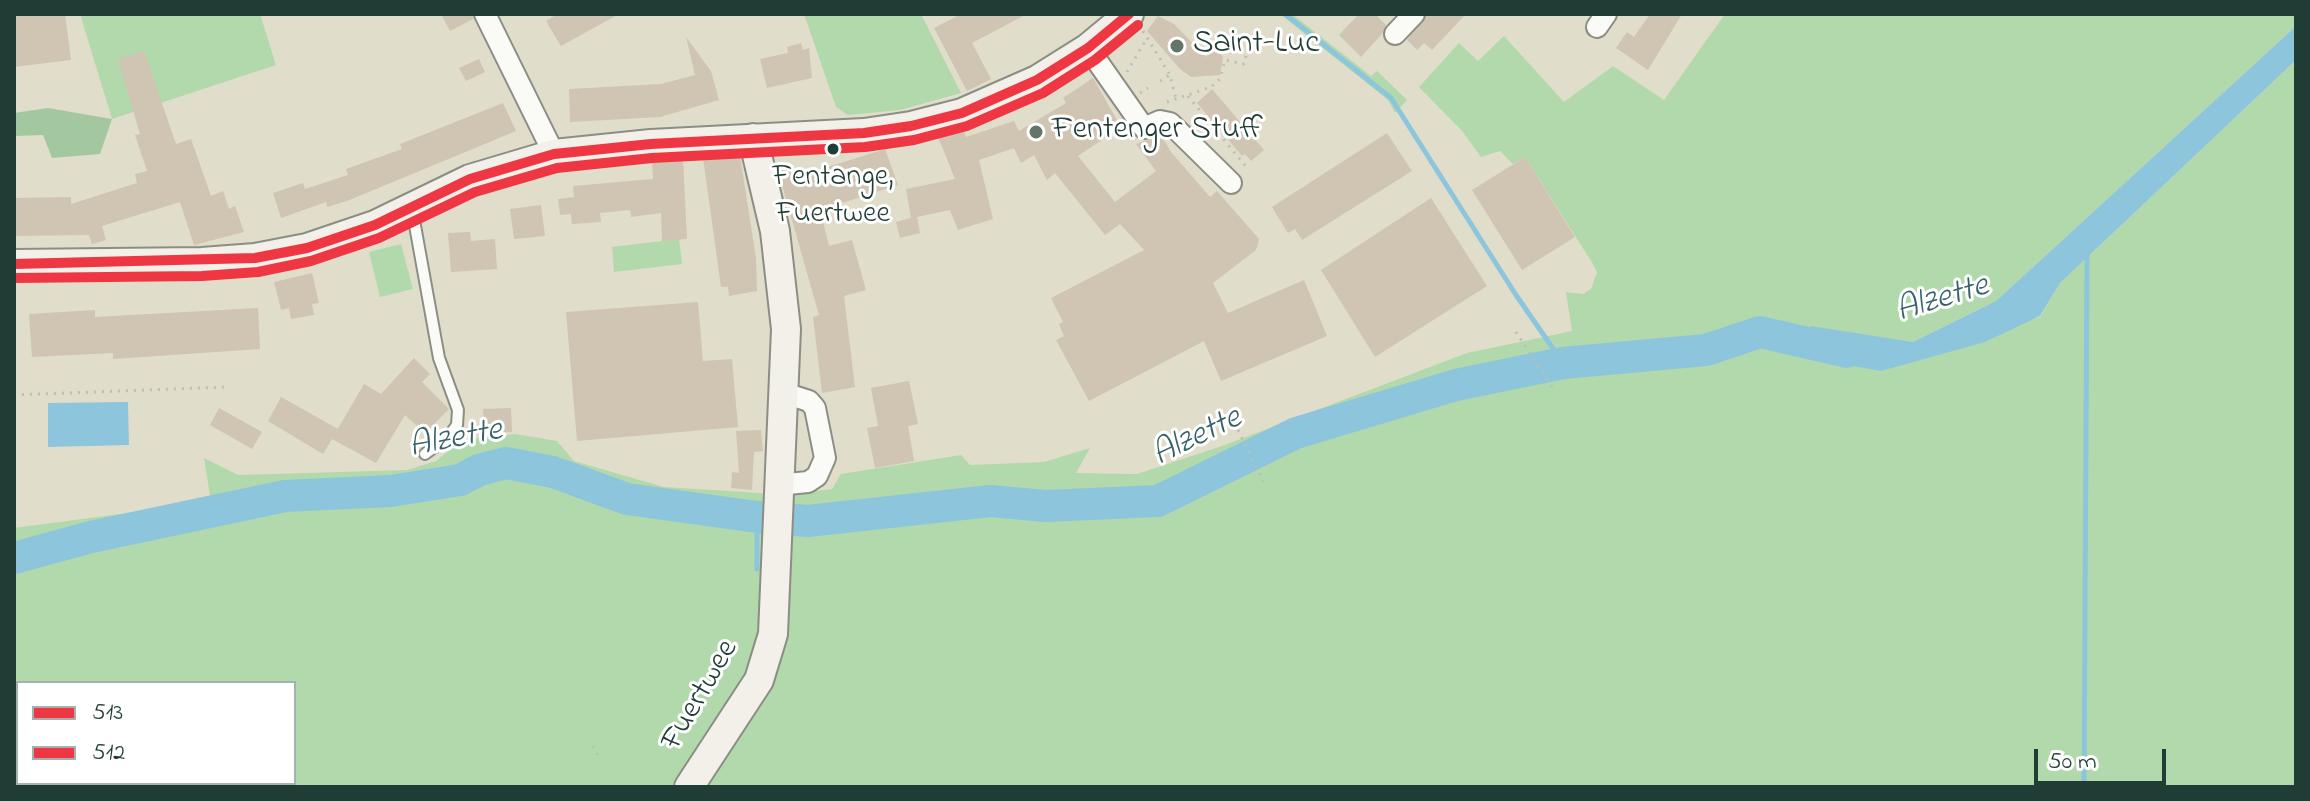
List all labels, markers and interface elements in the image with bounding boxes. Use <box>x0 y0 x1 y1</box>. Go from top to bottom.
place label: Saint-Luc <box>1193 27 1319 65</box>
marker: Saint-Luc <box>1168 37 1186 55</box>
place label: Fentenger Stuff <box>1052 113 1263 151</box>
marker: Fentenger Stuff <box>1027 123 1045 141</box>
marker: Fentange, Fuertwee <box>825 141 841 157</box>
place label: Fentange, Fuertwee <box>773 161 893 232</box>
water label: Alzette <box>1892 268 1994 334</box>
water label: Alzette <box>1147 400 1249 478</box>
water label: Alzette <box>406 412 506 470</box>
street label: Fuertwee <box>655 634 749 758</box>
legend <box>16 681 296 785</box>
text: 513 <box>92 696 123 731</box>
scale bar <box>2038 733 2170 783</box>
text: 512 <box>92 736 125 771</box>
text: 50 m <box>2048 745 2097 780</box>

